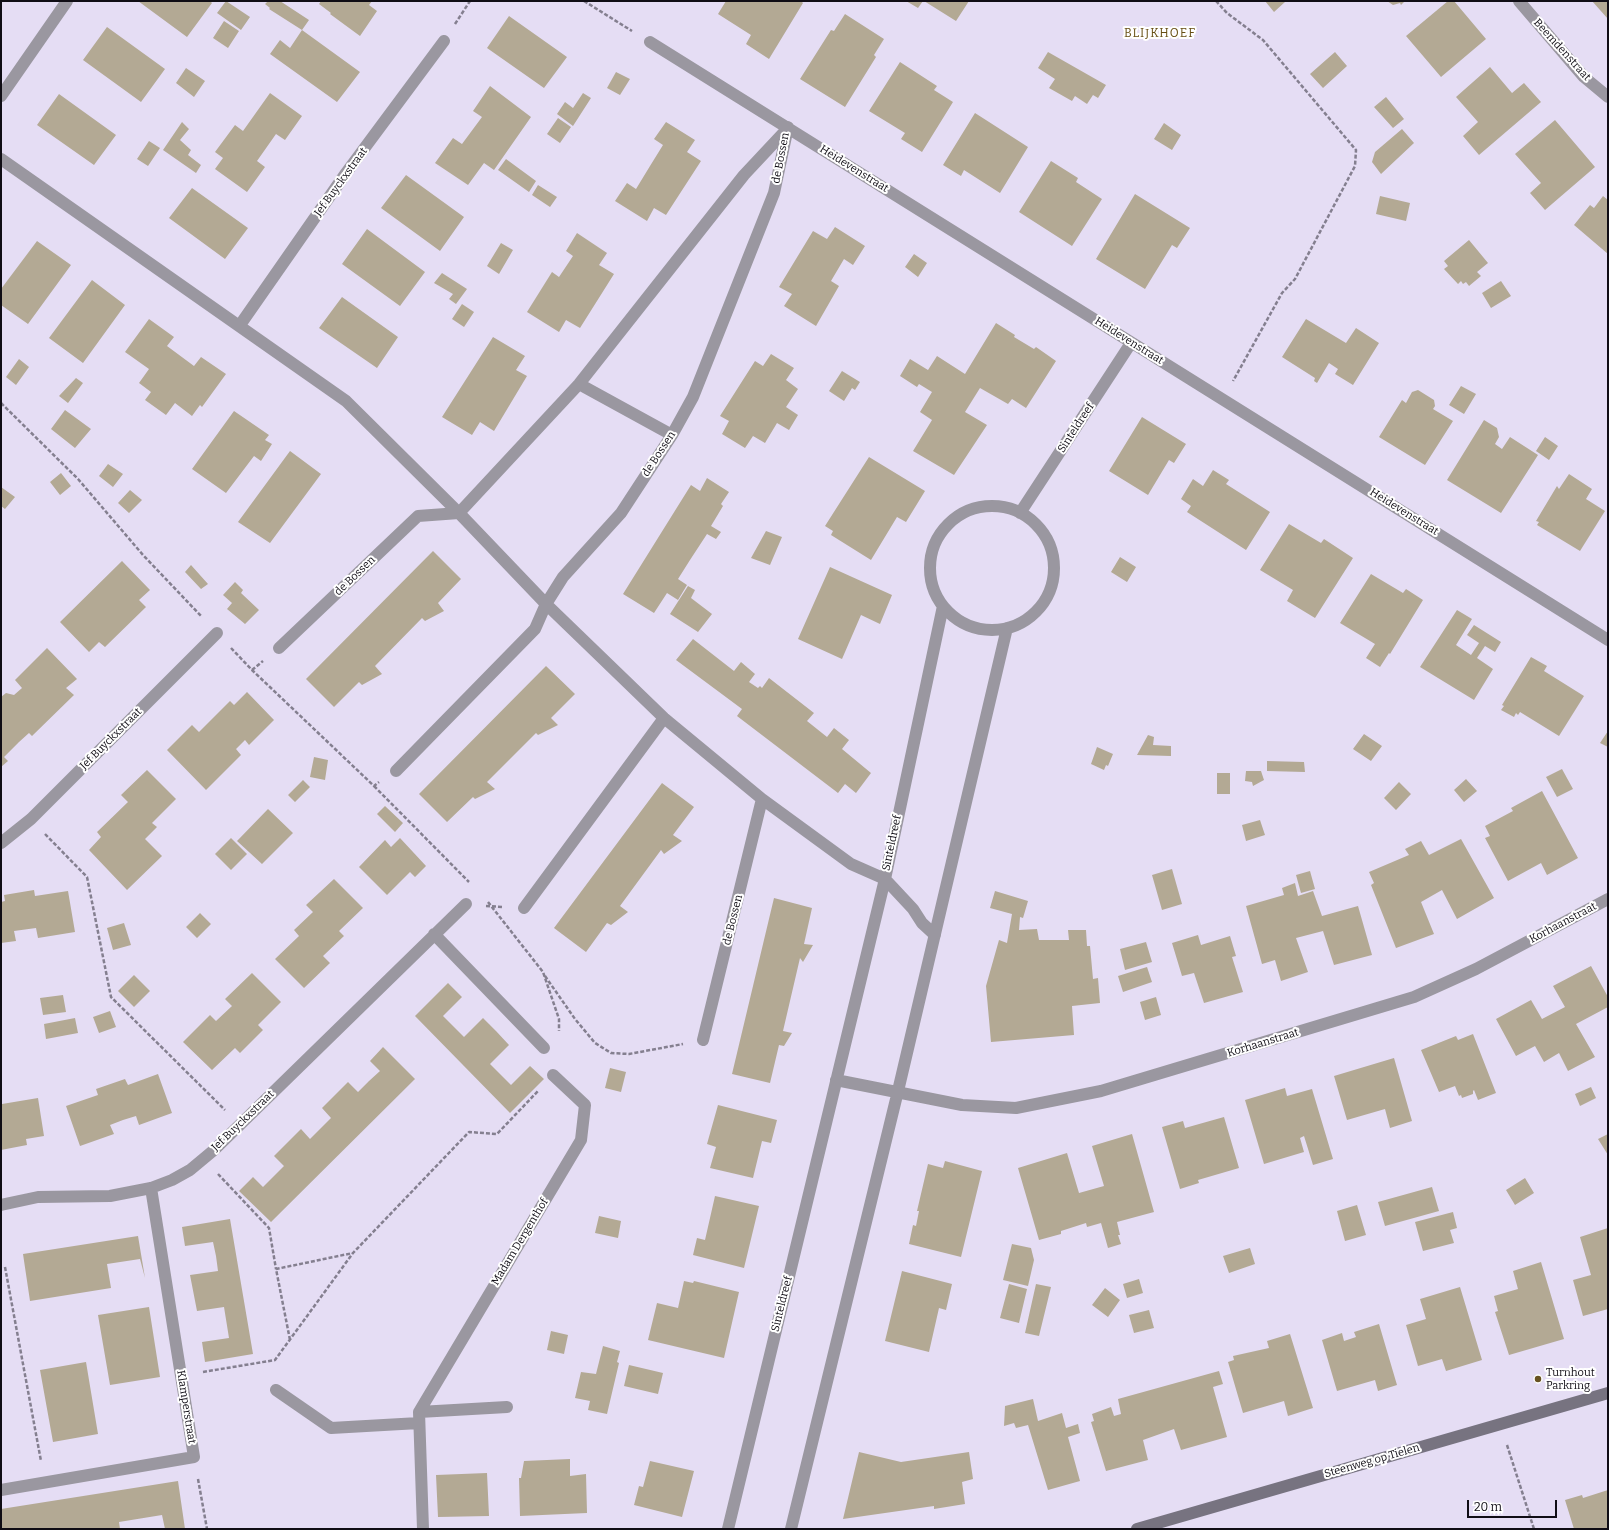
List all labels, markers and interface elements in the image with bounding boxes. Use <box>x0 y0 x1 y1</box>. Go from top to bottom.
street label: Beemdenstraat <box>1531 16 1593 84</box>
district label: BLIJKHOEF <box>1124 27 1196 41</box>
street label: de Bossen <box>770 131 792 185</box>
street label: Heidevenstraat <box>817 143 891 195</box>
street label: Jef Buyckxstraat <box>312 145 370 219</box>
street label: Heidevenstraat <box>1092 315 1166 367</box>
street label: Sinteldreef <box>1055 401 1097 455</box>
street label: de Bossen <box>639 429 679 479</box>
street label: Heidevenstraat <box>1367 486 1441 538</box>
street label: de Bossen <box>332 553 378 599</box>
street label: Jef Buyckxstraat <box>77 705 145 773</box>
street label: Sinteldreef <box>880 814 904 872</box>
street label: de Bossen <box>720 893 746 947</box>
street label: Korhaanstraat <box>1527 900 1599 946</box>
street label: Korhaanstraat <box>1226 1026 1300 1060</box>
street label: Jef Buyckxstraat <box>209 1088 277 1154</box>
street label: Madam Dergenthof <box>489 1196 551 1288</box>
street label: Sinteldreef <box>769 1275 795 1333</box>
place label: Turnhout Parkring <box>1546 1366 1595 1392</box>
street label: Klamperstraat <box>174 1369 198 1445</box>
marker: Turnhout Parkring <box>1533 1374 1543 1384</box>
street label: Steenweg op Tielen <box>1323 1441 1421 1481</box>
scale bar <box>1469 1492 1559 1518</box>
text: 20 m <box>1474 1500 1502 1514</box>

